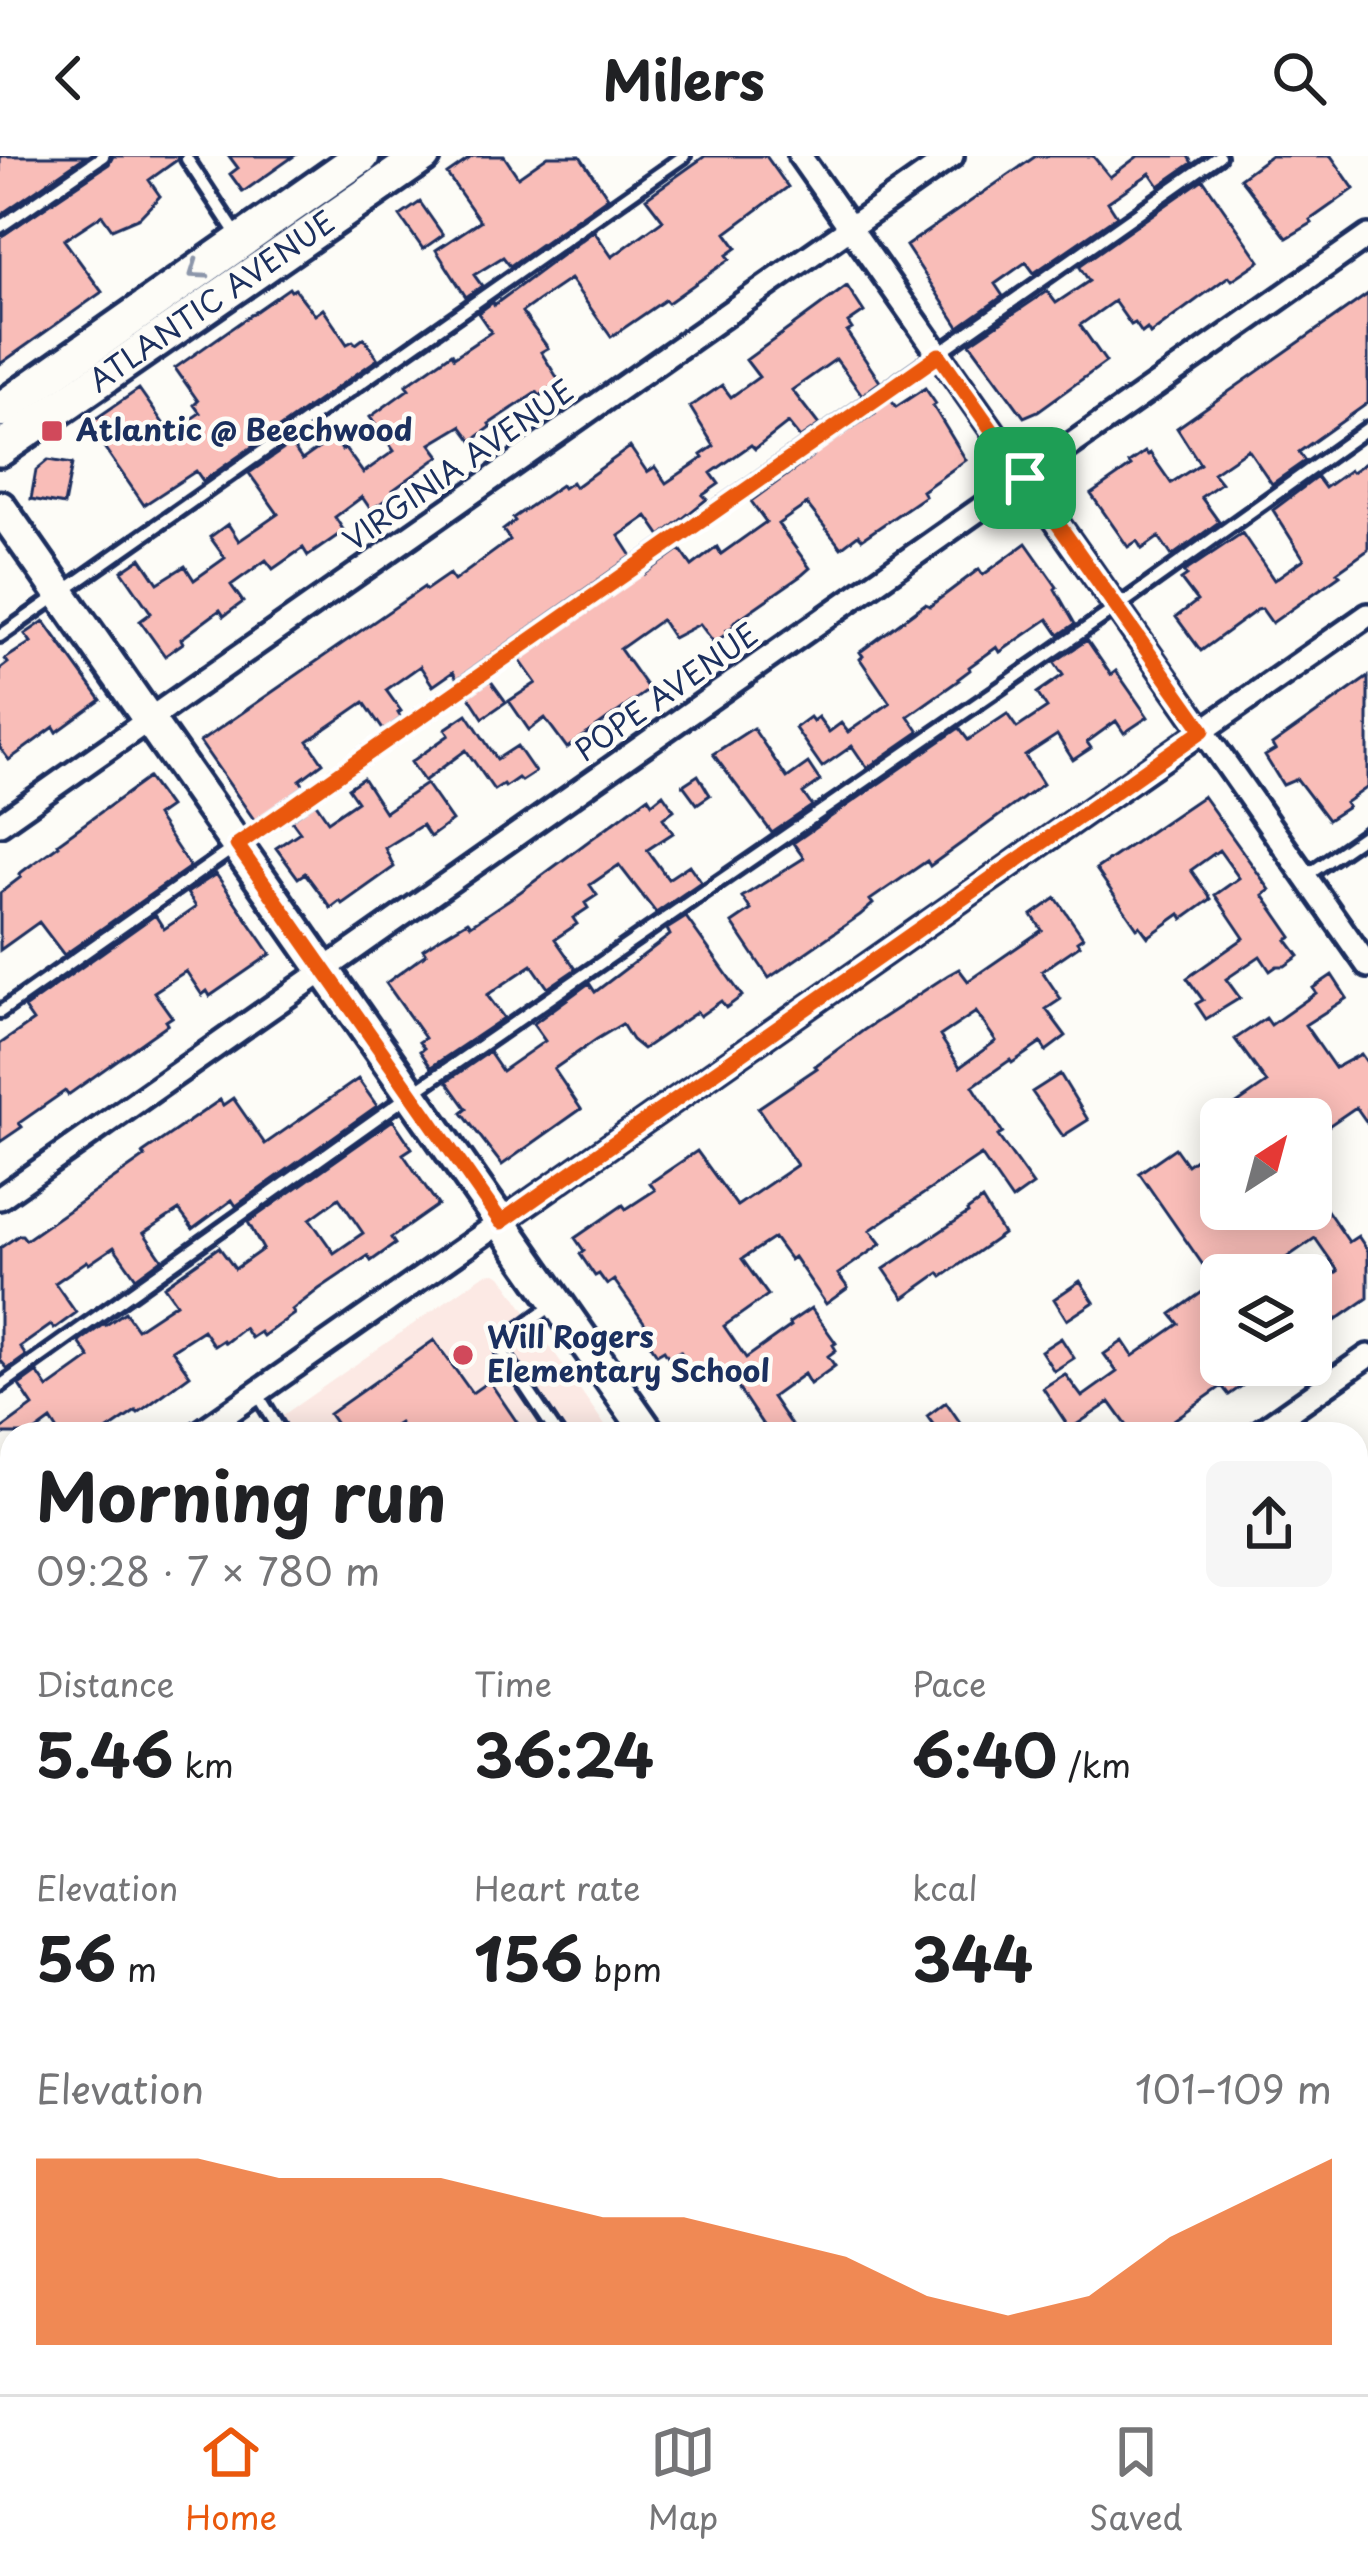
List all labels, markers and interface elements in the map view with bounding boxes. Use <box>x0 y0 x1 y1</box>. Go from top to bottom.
text: Milers <box>603 38 765 119</box>
icon: back <box>36 45 102 111</box>
icon: search <box>1266 45 1332 111</box>
street label: ATLANTIC AVENUE <box>78 199 343 401</box>
one-way arrow <box>189 257 211 279</box>
street label: VIRGINIA AVENUE <box>333 367 582 561</box>
place label: Atlantic @ Beechwood <box>75 406 412 451</box>
marker: Atlantic @ Beechwood <box>39 418 65 444</box>
pin <box>974 427 1076 529</box>
icon: arrive <box>992 445 1058 511</box>
street label: POPE AVENUE <box>565 611 767 771</box>
north arrow <box>1200 1098 1332 1230</box>
map controls <box>1200 1098 1332 1386</box>
button: layers <box>1200 1254 1332 1386</box>
place label: Will Rogers Elementary School <box>487 1313 770 1392</box>
marker: Will Rogers Elementary School <box>450 1342 476 1368</box>
text: Morning run <box>36 1445 446 1544</box>
button: share <box>1206 1461 1332 1587</box>
text: 09:28 · 7 × 780 m <box>36 1540 380 1599</box>
text: Distance <box>36 1658 174 1708</box>
text: Time <box>474 1658 552 1708</box>
text: Pace <box>912 1658 986 1708</box>
text: 5.46 <box>36 1708 173 1798</box>
text: 36:24 <box>474 1708 654 1798</box>
text: 6:40 <box>912 1708 1057 1798</box>
text: km <box>173 1739 234 1789</box>
text: /km <box>1057 1739 1131 1789</box>
text: Elevation <box>36 1862 178 1912</box>
text: Heart rate <box>474 1862 641 1912</box>
text: kcal <box>912 1862 978 1912</box>
text: 56 <box>36 1912 116 2002</box>
text: 156 <box>474 1912 583 2002</box>
text: 344 <box>912 1912 1033 2002</box>
text: m <box>116 1943 157 1993</box>
text: bpm <box>583 1943 662 1993</box>
text: Elevation <box>36 2058 204 2117</box>
text: 101–109 m <box>1135 2058 1332 2117</box>
tab: Home <box>185 2419 277 2541</box>
tab: Map <box>648 2419 718 2541</box>
tab: Saved <box>1089 2419 1183 2541</box>

